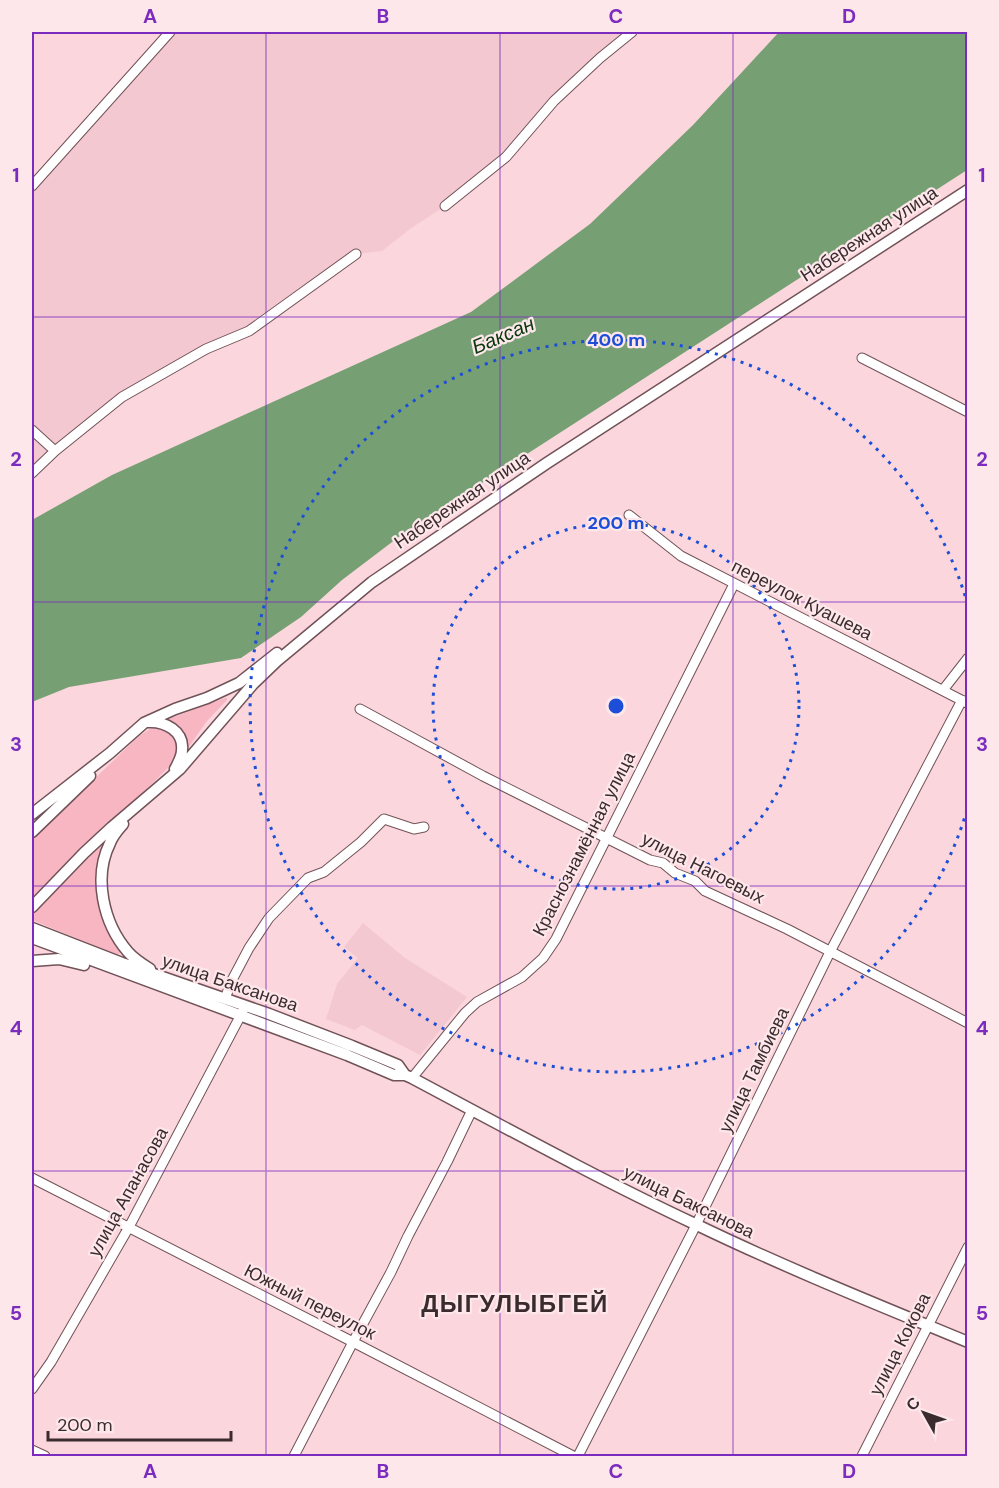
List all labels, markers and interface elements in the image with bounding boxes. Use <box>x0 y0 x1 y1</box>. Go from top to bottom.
text: A <box>143 3 157 29</box>
text: B <box>377 3 389 29</box>
text: C <box>609 3 623 29</box>
text: D <box>842 3 856 29</box>
text: 1 <box>12 162 20 188</box>
text: 1 <box>978 162 986 188</box>
street label: Набережная улица <box>796 180 943 287</box>
water label: Баксан <box>468 310 538 360</box>
text: 400 m <box>587 328 645 352</box>
street label: Набережная улица <box>389 445 535 554</box>
text: 2 <box>10 446 22 472</box>
text: 2 <box>976 446 988 472</box>
text: 200 m <box>588 511 644 535</box>
street label: переулок Куашева <box>728 554 877 646</box>
centre of rings <box>606 696 626 716</box>
text: 3 <box>10 731 22 757</box>
text: 3 <box>976 731 988 757</box>
street label: Краснознамённая улица <box>527 747 641 940</box>
street label: улица Нагоевых <box>637 827 769 909</box>
street label: улица Баксанова <box>159 948 302 1018</box>
street label: улица Тамбиева <box>713 1003 795 1137</box>
text: 4 <box>10 1015 23 1041</box>
text: 4 <box>976 1015 989 1041</box>
street label: улица Апанасова <box>82 1122 174 1261</box>
street label: улица Баксанова <box>620 1160 759 1244</box>
street label: Южный переулок <box>240 1258 380 1346</box>
district label: ДЫГУЛЫБГЕЙ <box>421 1288 609 1319</box>
street label: улица Кокова <box>864 1288 937 1399</box>
text: 5 <box>10 1300 22 1326</box>
text: 5 <box>976 1300 988 1326</box>
north arrow <box>894 1383 954 1443</box>
text: С <box>901 1392 925 1415</box>
scale bar <box>48 1404 231 1442</box>
text: 200 m <box>57 1413 113 1437</box>
text: A <box>143 1458 157 1484</box>
text: B <box>377 1458 389 1484</box>
text: C <box>609 1458 623 1484</box>
text: D <box>842 1458 856 1484</box>

